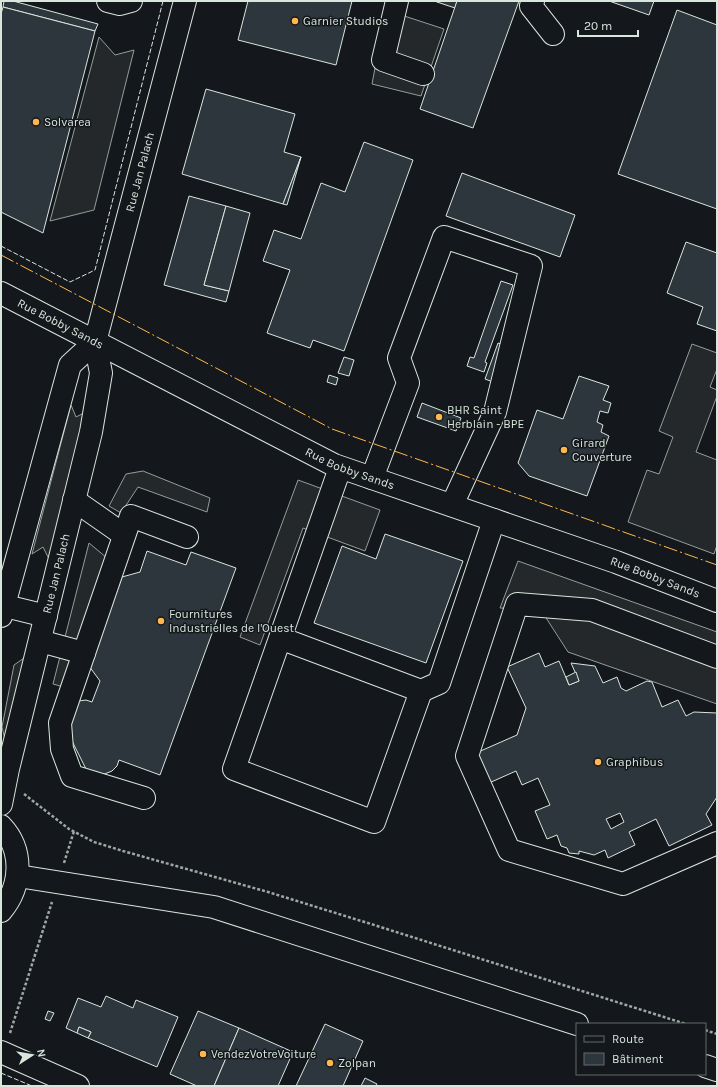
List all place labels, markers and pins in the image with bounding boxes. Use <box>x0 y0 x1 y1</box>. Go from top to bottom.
place label: Garnier Studios <box>303 14 388 28</box>
marker: Garnier Studios <box>290 16 300 26</box>
place label: Solvarea <box>44 115 91 129</box>
marker: Solvarea <box>31 117 41 127</box>
place label: BHR Saint Herblain - BPE <box>447 403 524 431</box>
marker: BHR Saint Herblain - BPE <box>434 412 444 422</box>
place label: Girard Couverture <box>572 436 632 464</box>
marker: Girard Couverture <box>559 445 569 455</box>
place label: Fournitures Industrielles de l'Ouest <box>169 607 294 635</box>
marker: Fournitures Industrielles de l'Ouest <box>156 616 166 626</box>
place label: Graphibus <box>606 755 663 769</box>
marker: Graphibus <box>593 757 603 767</box>
place label: VendezVotreVoiture <box>211 1047 316 1061</box>
marker: VendezVotreVoiture <box>198 1049 208 1059</box>
place label: Zolpan <box>338 1056 376 1070</box>
marker: Zolpan <box>325 1058 335 1068</box>

